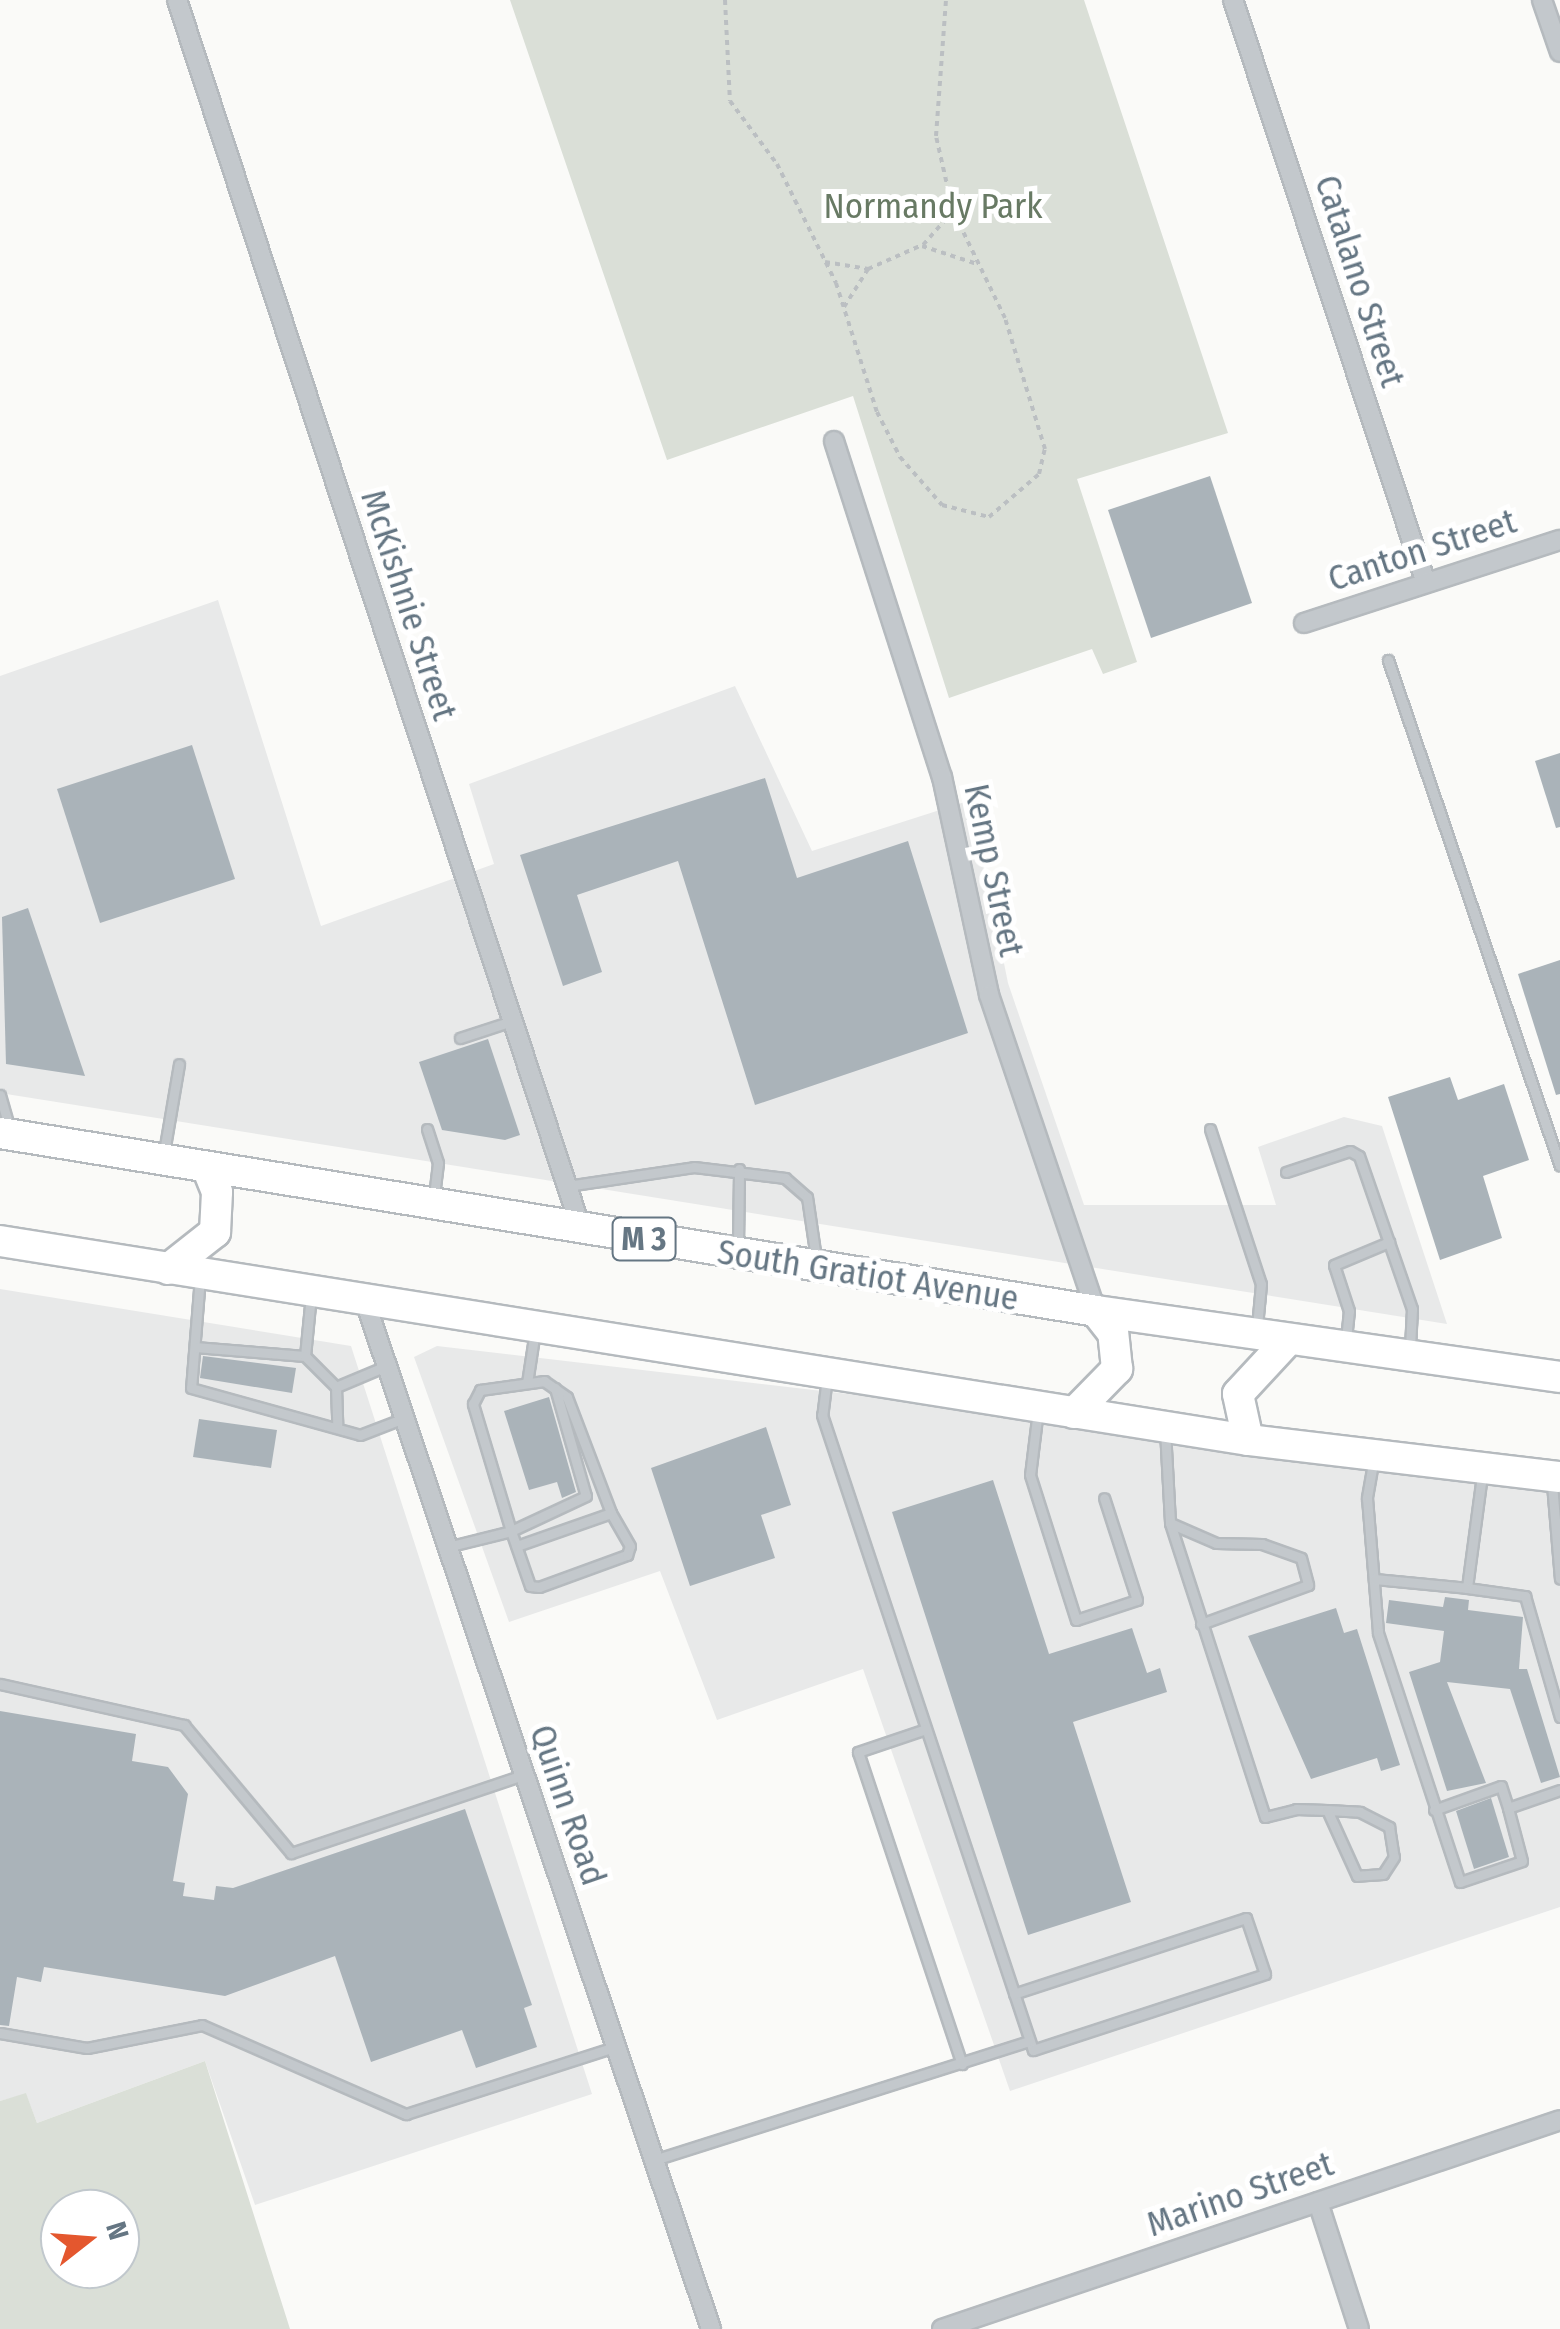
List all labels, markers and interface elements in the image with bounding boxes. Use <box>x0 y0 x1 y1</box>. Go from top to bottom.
street label: Catalano Street <box>1306 170 1414 392</box>
park label: Normandy Park <box>823 185 1043 227</box>
street label: McKishnie Street <box>352 485 466 725</box>
street label: Canton Street <box>1323 500 1521 600</box>
street label: Kemp Street <box>955 780 1033 960</box>
road number: M 3 <box>612 1212 676 1266</box>
street label: South Gratiot Avenue <box>715 1230 1021 1320</box>
street label: Quinn Road <box>521 1719 615 1891</box>
street label: Marino Street <box>1141 2143 1339 2245</box>
north arrow <box>40 2189 140 2289</box>
text: N <box>99 2218 135 2244</box>

